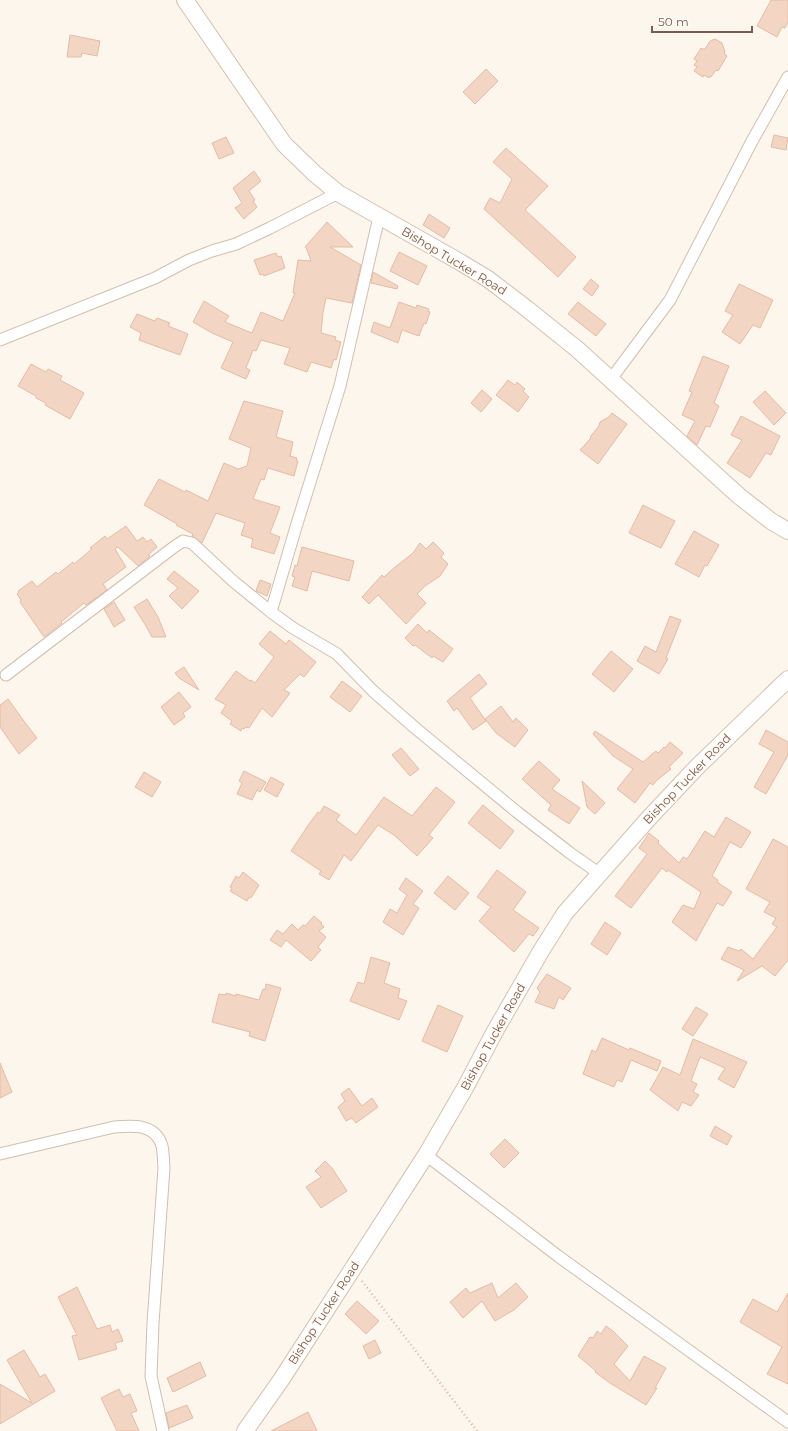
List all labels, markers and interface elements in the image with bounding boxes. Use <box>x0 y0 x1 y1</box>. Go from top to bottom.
scale bar <box>652 8 752 34</box>
text: 50 m <box>658 14 689 29</box>
street label: Bishop Tucker Road <box>399 223 510 298</box>
street label: Bishop Tucker Road <box>640 730 734 827</box>
street label: Bishop Tucker Road <box>457 981 528 1093</box>
street label: Bishop Tucker Road <box>285 1258 363 1367</box>

